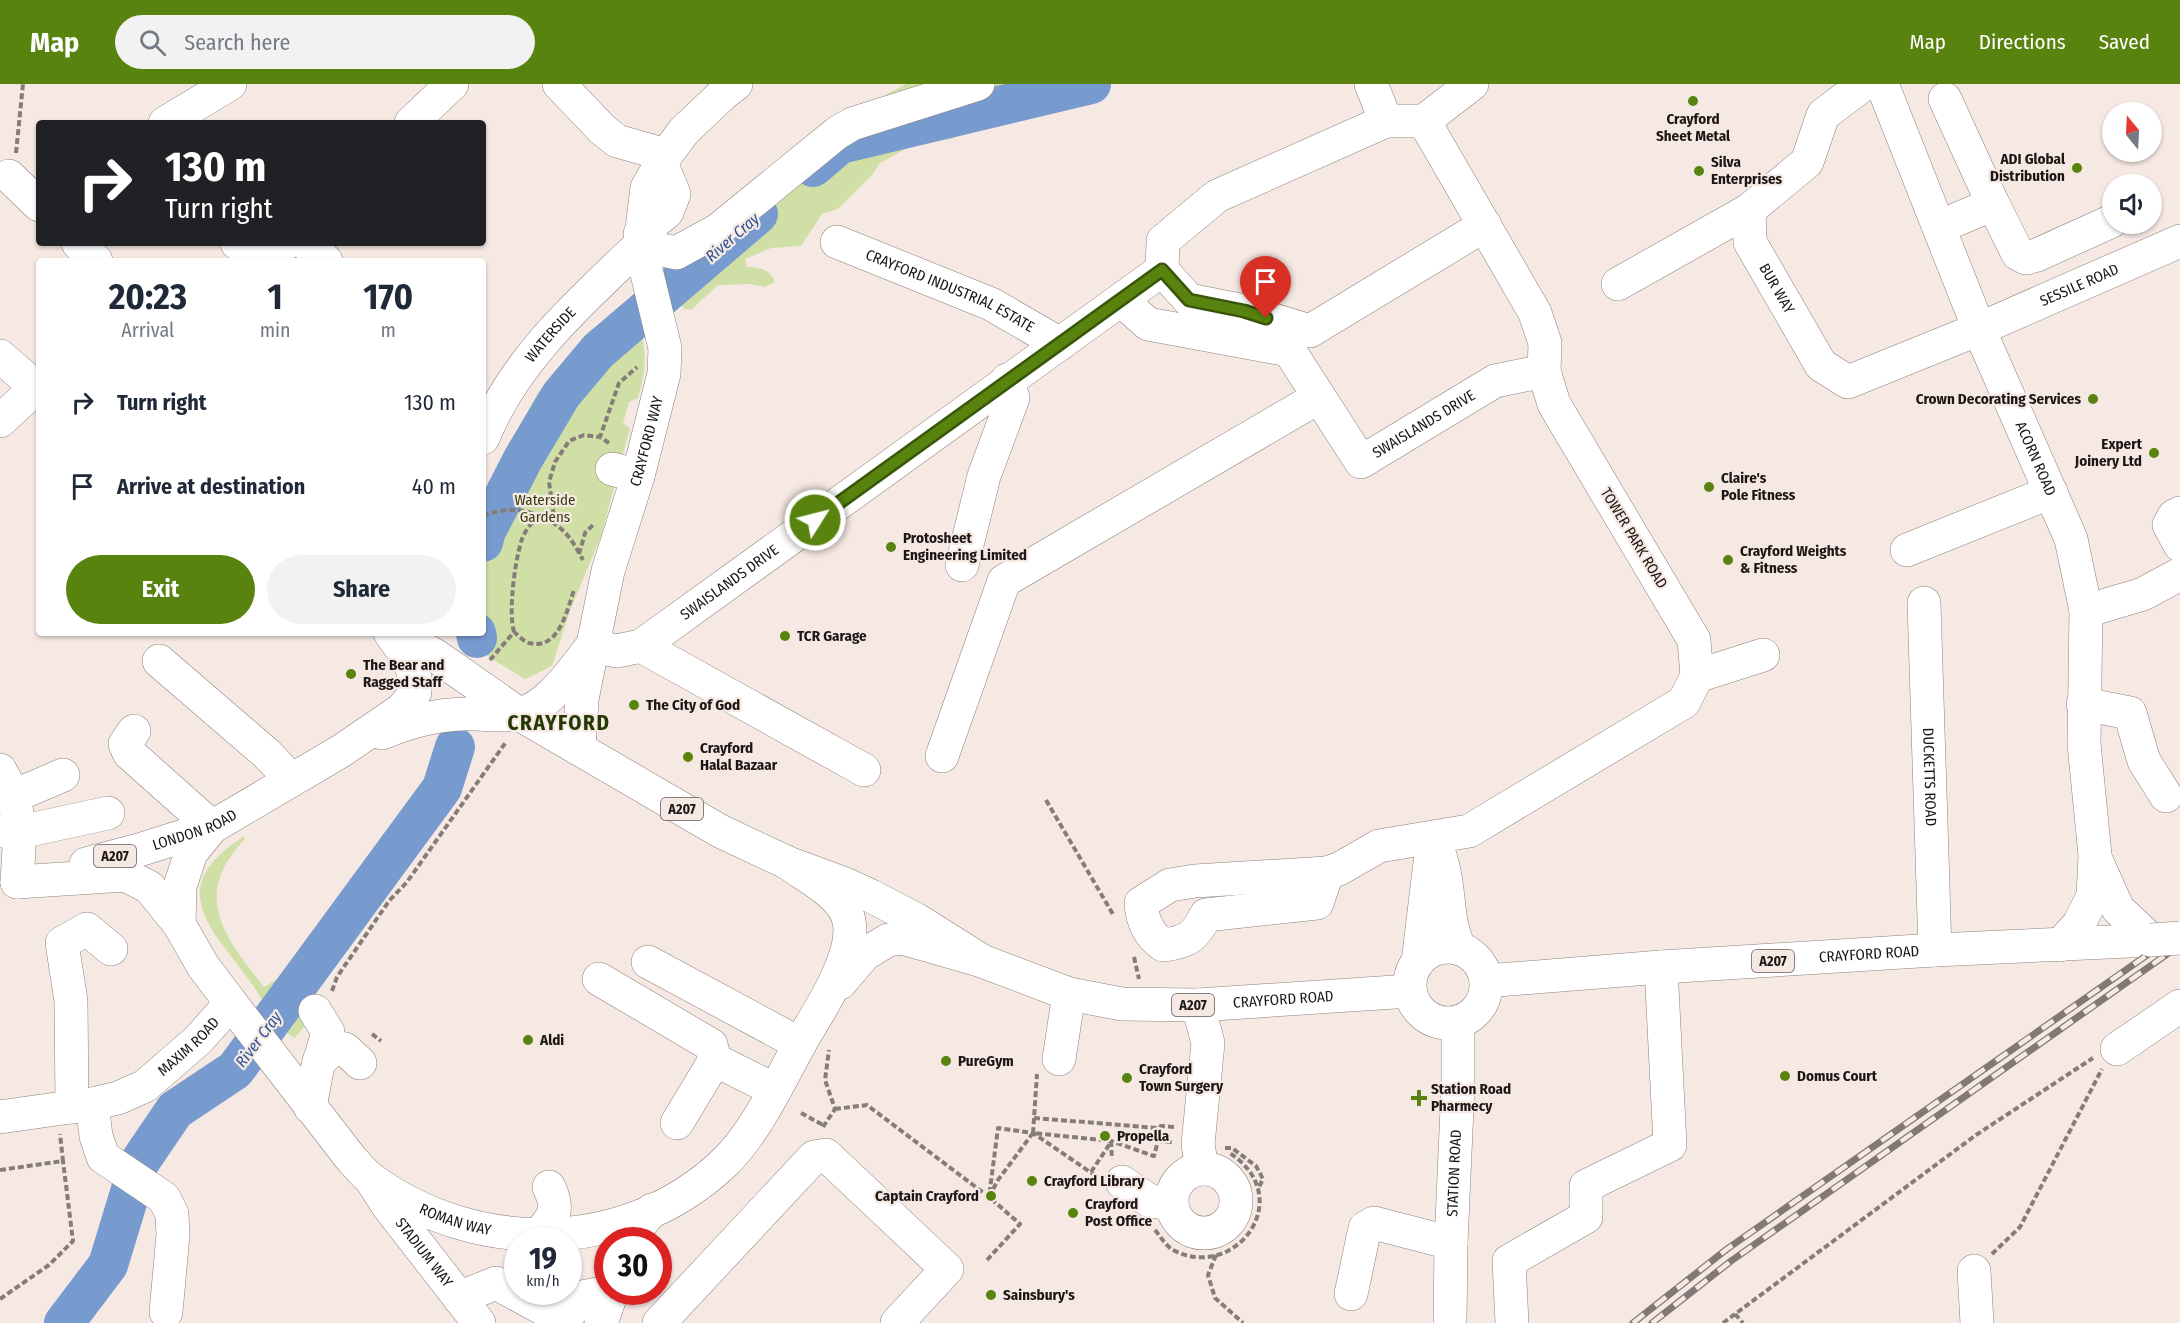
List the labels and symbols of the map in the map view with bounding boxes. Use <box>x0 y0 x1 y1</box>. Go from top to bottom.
marker: Crayford Sheet Metal <box>1686 94 1700 108</box>
north arrow <box>2102 102 2162 162</box>
place label: Crayford Sheet Metal <box>1656 110 1731 145</box>
place label: ADI Global Distribution <box>1990 150 2066 185</box>
place label: Silva Enterprises <box>1711 153 1783 188</box>
marker: ADI Global Distribution <box>2070 161 2084 175</box>
marker: Silva Enterprises <box>1692 164 1706 178</box>
water label: River Cray <box>702 208 764 266</box>
street label: CRAYFORD INDUSTRIAL ESTATE <box>863 245 1037 336</box>
pin <box>1240 256 1291 318</box>
street label: BUR WAY <box>1755 260 1799 317</box>
street label: SESSILE ROAD <box>2037 260 2121 310</box>
street label: WATERSIDE <box>521 303 579 366</box>
street label: SWAISLANDS DRIVE <box>1369 386 1478 462</box>
place label: Crown Decorating Services <box>1916 390 2081 408</box>
marker: Crown Decorating Services <box>2086 392 2100 406</box>
street label: CRAYFORD WAY <box>626 394 667 489</box>
street label: ACORN ROAD <box>2012 419 2060 499</box>
place label: Expert Joinery Ltd <box>2074 435 2143 470</box>
marker: Expert Joinery Ltd <box>2147 446 2161 460</box>
place label: Claire's Pole Fitness <box>1721 469 1796 504</box>
marker: Claire's Pole Fitness <box>1702 480 1716 494</box>
street label: TOWER PARK ROAD <box>1597 484 1671 592</box>
position arrow <box>783 488 847 552</box>
park label: Waterside Gardens <box>515 491 575 526</box>
place label: Protosheet Engineering Limited <box>903 529 1027 564</box>
marker: Protosheet Engineering Limited <box>884 540 898 554</box>
street label: SWAISLANDS DRIVE <box>677 541 782 624</box>
place label: Crayford Weights & Fitness <box>1740 542 1847 577</box>
marker: Crayford Weights & Fitness <box>1721 553 1735 567</box>
place label: TCR Garage <box>797 627 867 645</box>
marker: TCR Garage <box>778 629 792 643</box>
place label: The Bear and Ragged Staff <box>363 656 444 691</box>
marker: The Bear and Ragged Staff <box>344 667 358 681</box>
place label: The City of God <box>646 696 740 714</box>
marker: The City of God <box>627 698 641 712</box>
district label: CRAYFORD <box>508 710 610 736</box>
street label: DUCKETTS ROAD <box>1919 727 1940 827</box>
place label: Crayford Halal Bazaar <box>700 739 778 774</box>
marker: Crayford Halal Bazaar <box>681 750 695 764</box>
road number: A207 <box>661 798 703 820</box>
street label: LONDON ROAD <box>150 805 240 854</box>
road number: A207 <box>94 845 136 867</box>
street label: CRAYFORD ROAD <box>1818 942 1920 966</box>
road number: A207 <box>1752 950 1794 972</box>
street label: CRAYFORD ROAD <box>1232 987 1334 1012</box>
road number: A207 <box>1172 994 1214 1016</box>
water label: River Cray <box>231 1007 286 1071</box>
street label: MAXIM ROAD <box>154 1013 223 1080</box>
place label: Aldi <box>539 1031 564 1049</box>
marker: Aldi <box>521 1033 535 1047</box>
place label: PureGym <box>958 1052 1014 1070</box>
marker: PureGym <box>939 1054 953 1068</box>
place label: Crayford Town Surgery <box>1139 1060 1224 1095</box>
place label: Domus Court <box>1797 1067 1878 1085</box>
marker: Domus Court <box>1778 1069 1792 1083</box>
marker: Crayford Town Surgery <box>1120 1071 1134 1085</box>
place label: Station Road Pharmecy <box>1431 1080 1511 1115</box>
marker: Station Road Pharmecy <box>1412 1091 1426 1105</box>
place label: Propella <box>1117 1127 1170 1145</box>
marker: Propella <box>1098 1129 1112 1143</box>
street label: STATION ROAD <box>1443 1129 1465 1217</box>
place label: Crayford Library <box>1044 1172 1145 1190</box>
marker: Crayford Library <box>1025 1174 1039 1188</box>
place label: Captain Crayford <box>875 1187 979 1205</box>
marker: Captain Crayford <box>984 1189 998 1203</box>
place label: Crayford Post Office <box>1085 1195 1153 1230</box>
street label: ROMAN WAY <box>417 1200 493 1239</box>
marker: Crayford Post Office <box>1066 1206 1080 1220</box>
street label: STADIUM WAY <box>392 1214 457 1291</box>
speed limit sign: 30 <box>594 1227 672 1305</box>
place label: Sainsbury's <box>1003 1286 1075 1304</box>
marker: Sainsbury's <box>984 1288 998 1302</box>

